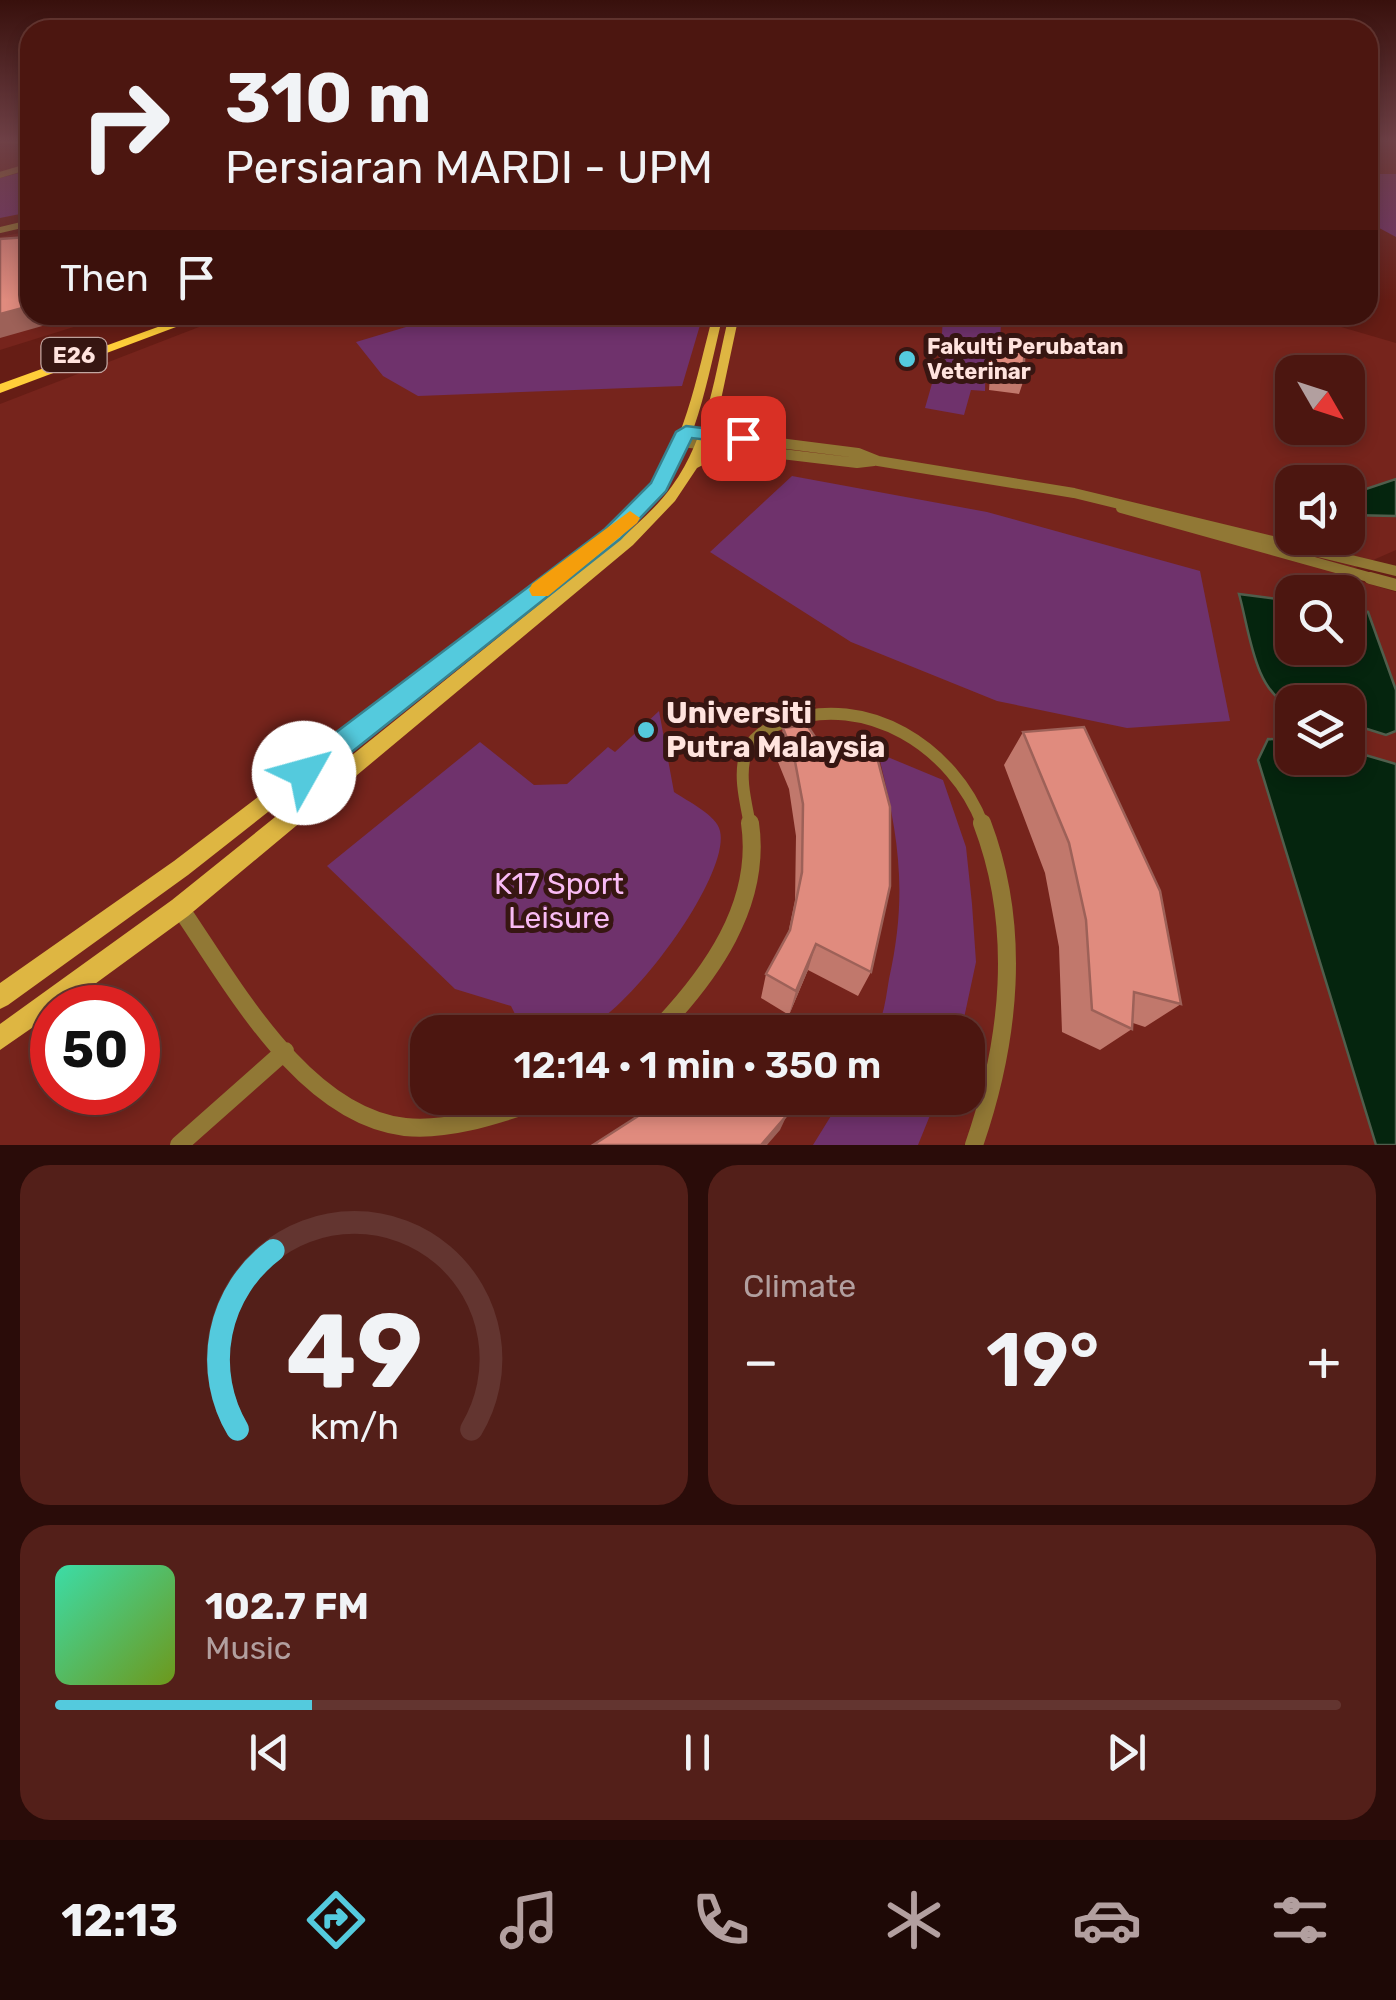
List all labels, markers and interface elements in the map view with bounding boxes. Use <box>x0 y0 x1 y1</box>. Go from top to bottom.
text: 310 m <box>225 57 432 140</box>
icon: right <box>60 60 190 190</box>
text: Persiaran MARDI - UPM <box>225 141 713 194</box>
icon: arrive <box>169 250 224 305</box>
text: Then <box>60 255 149 301</box>
place label: Fakulti Perubatan Veterinar <box>927 333 1124 385</box>
road number: E26 <box>42 338 106 372</box>
marker: Fakulti Perubatan Veterinar <box>896 348 918 370</box>
north arrow <box>1275 355 1365 445</box>
map controls <box>1275 355 1365 775</box>
pin <box>701 396 786 481</box>
icon: arrive <box>716 411 771 466</box>
button: sound <box>1275 465 1365 555</box>
button: search <box>1275 575 1365 665</box>
button: layers <box>1275 685 1365 775</box>
place label: Universiti Putra Malaysia <box>666 695 886 765</box>
marker: Universiti Putra Malaysia <box>635 719 657 741</box>
position arrow <box>252 721 356 825</box>
park label: K17 Sport Leisure <box>494 866 624 936</box>
speed limit sign: 50 <box>30 985 160 1115</box>
text: 12:14 · 1 min · 350 m <box>514 1042 881 1088</box>
text: Climate <box>743 1267 856 1305</box>
text: 49 <box>285 1290 423 1413</box>
text: 19° <box>986 1316 1099 1405</box>
text: − <box>743 1329 779 1394</box>
text: + <box>1307 1329 1341 1394</box>
text: km/h <box>309 1406 399 1448</box>
text: 102.7 FM <box>205 1583 369 1629</box>
text: Music <box>205 1629 291 1667</box>
icon: previous <box>242 1725 297 1780</box>
icon: pause <box>670 1725 725 1780</box>
icon: next <box>1099 1725 1154 1780</box>
icon: directions <box>301 1885 371 1955</box>
icon: music <box>494 1885 564 1955</box>
icon: phone <box>686 1885 756 1955</box>
icon: climate <box>879 1885 949 1955</box>
icon: car <box>1072 1885 1142 1955</box>
icon: filters <box>1265 1885 1335 1955</box>
text: 12:13 <box>61 1894 178 1947</box>

